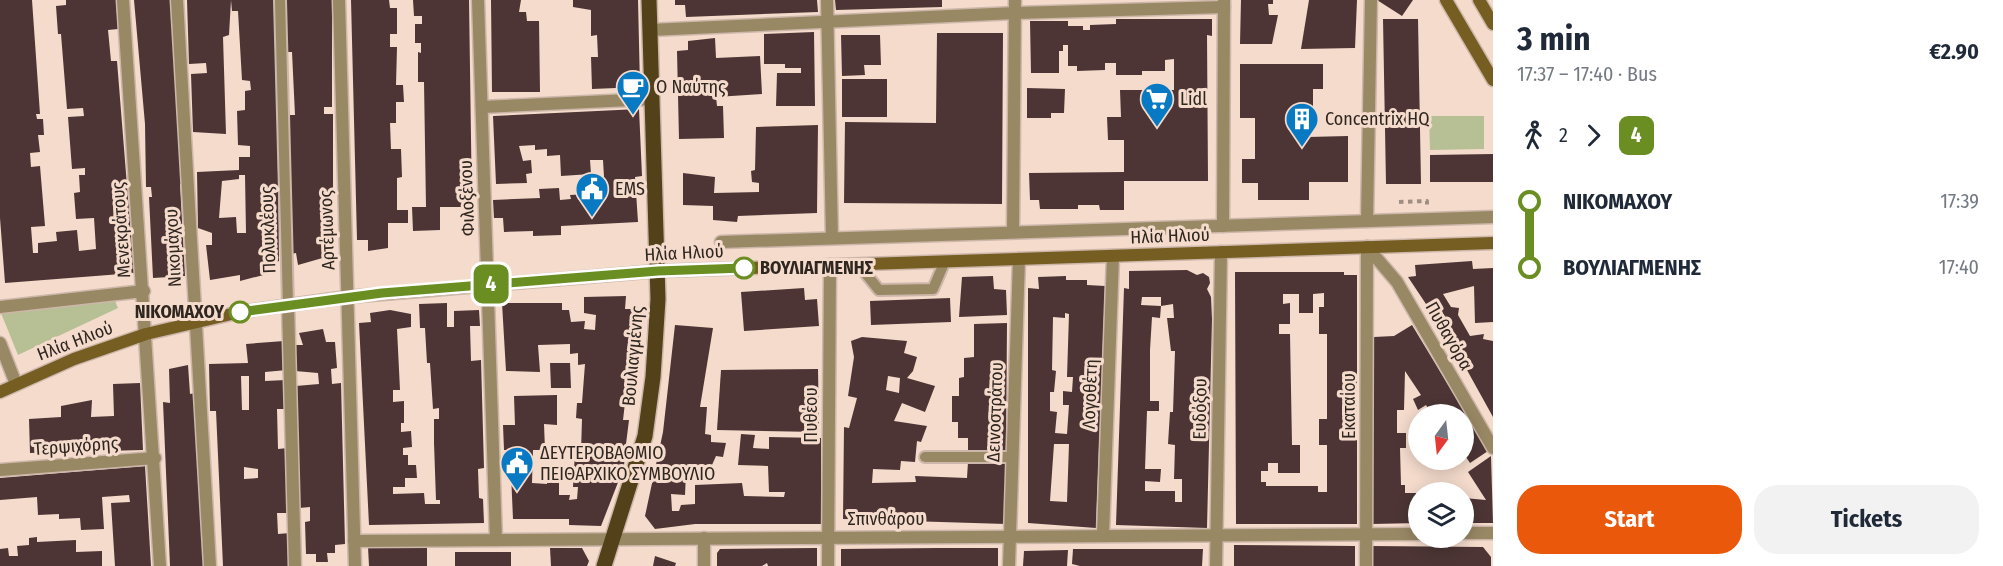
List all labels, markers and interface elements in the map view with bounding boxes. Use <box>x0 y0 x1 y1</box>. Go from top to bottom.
text: 3 min <box>1517 19 1591 59</box>
text: €2.90 <box>1929 38 1979 65</box>
text: 17:37 – 17:40 · Bus <box>1517 62 1657 86</box>
cafe icon: Ο Ναύτης <box>615 69 651 116</box>
place label: Ο Ναύτης <box>656 76 726 98</box>
supermarket icon: Lidl <box>1139 81 1175 128</box>
place label: Lidl <box>1180 88 1207 110</box>
building icon: Concentrix HQ <box>1284 101 1320 148</box>
place label: Concentrix HQ <box>1325 108 1430 130</box>
icon: walk <box>1517 119 1550 152</box>
icon: forward <box>1577 119 1610 152</box>
text: 4 <box>1631 122 1642 148</box>
text: 2 <box>1559 123 1568 147</box>
street label: Φιλοξένου <box>455 160 479 236</box>
public building icon: EMS <box>574 171 610 218</box>
place label: EMS <box>615 178 645 200</box>
street label: Μενεκράτους <box>107 181 135 279</box>
street label: Πολυκλέους <box>255 186 281 274</box>
text: ΝΙΚΟΜΑΧΟΥ <box>1563 188 1672 215</box>
street label: Αρτέμωνος <box>315 189 339 270</box>
text: 17:39 <box>1940 189 1979 213</box>
street label: Νικομάχου <box>160 208 186 288</box>
street label: Ηλία Ηλιού <box>1130 224 1210 248</box>
street label: Ηλία Ηλιού <box>644 240 724 266</box>
text: ΒΟΥΛΙΑΓΜΕΝΗΣ <box>1563 254 1701 281</box>
text: 17:40 <box>1939 255 1979 279</box>
marker: ΒΟΥΛΙΑΓΜΕΝΗΣ <box>733 257 755 279</box>
place label: ΒΟΥΛΙΑΓΜΕΝΗΣ <box>760 257 873 279</box>
line badge: 4 <box>472 264 510 304</box>
text: 4 <box>486 271 496 297</box>
street label: Πυθαγόρα <box>1421 298 1477 374</box>
place label: ΝΙΚΟΜΑΧΟΥ <box>135 301 224 323</box>
marker: ΝΙΚΟΜΑΧΟΥ <box>229 301 251 323</box>
street label: Βουλιαγμένης <box>618 305 648 407</box>
street label: Ηλία Ηλιού <box>34 316 116 366</box>
street label: Λογοθέτη <box>1078 359 1102 429</box>
street label: Δεινοστράτου <box>982 362 1008 462</box>
street label: Εκαταίου <box>1338 373 1360 439</box>
street label: Ευδόξου <box>1188 378 1212 440</box>
street label: Πυθέου <box>800 387 822 443</box>
north arrow <box>1408 404 1474 470</box>
map controls <box>1408 404 1474 548</box>
street label: Τερψιχόρης <box>33 432 119 460</box>
place label: ΔΕΥΤΕΡΟΒΑΘΜΙΟ ΠΕΙΘΑΡΧΙΚΟ ΣΥΜΒΟΥΛΙΟ <box>540 442 715 485</box>
public building icon: ΔΕΥΤΕΡΟΒΑΘΜΙΟ ΠΕΙΘΑΡΧΙΚΟ ΣΥΜΒΟΥΛΙΟ <box>499 445 535 492</box>
button: layers <box>1408 482 1474 548</box>
button: Start <box>1517 485 1742 554</box>
button: Tickets <box>1754 485 1979 554</box>
street label: Σπινθάρου <box>848 508 924 530</box>

